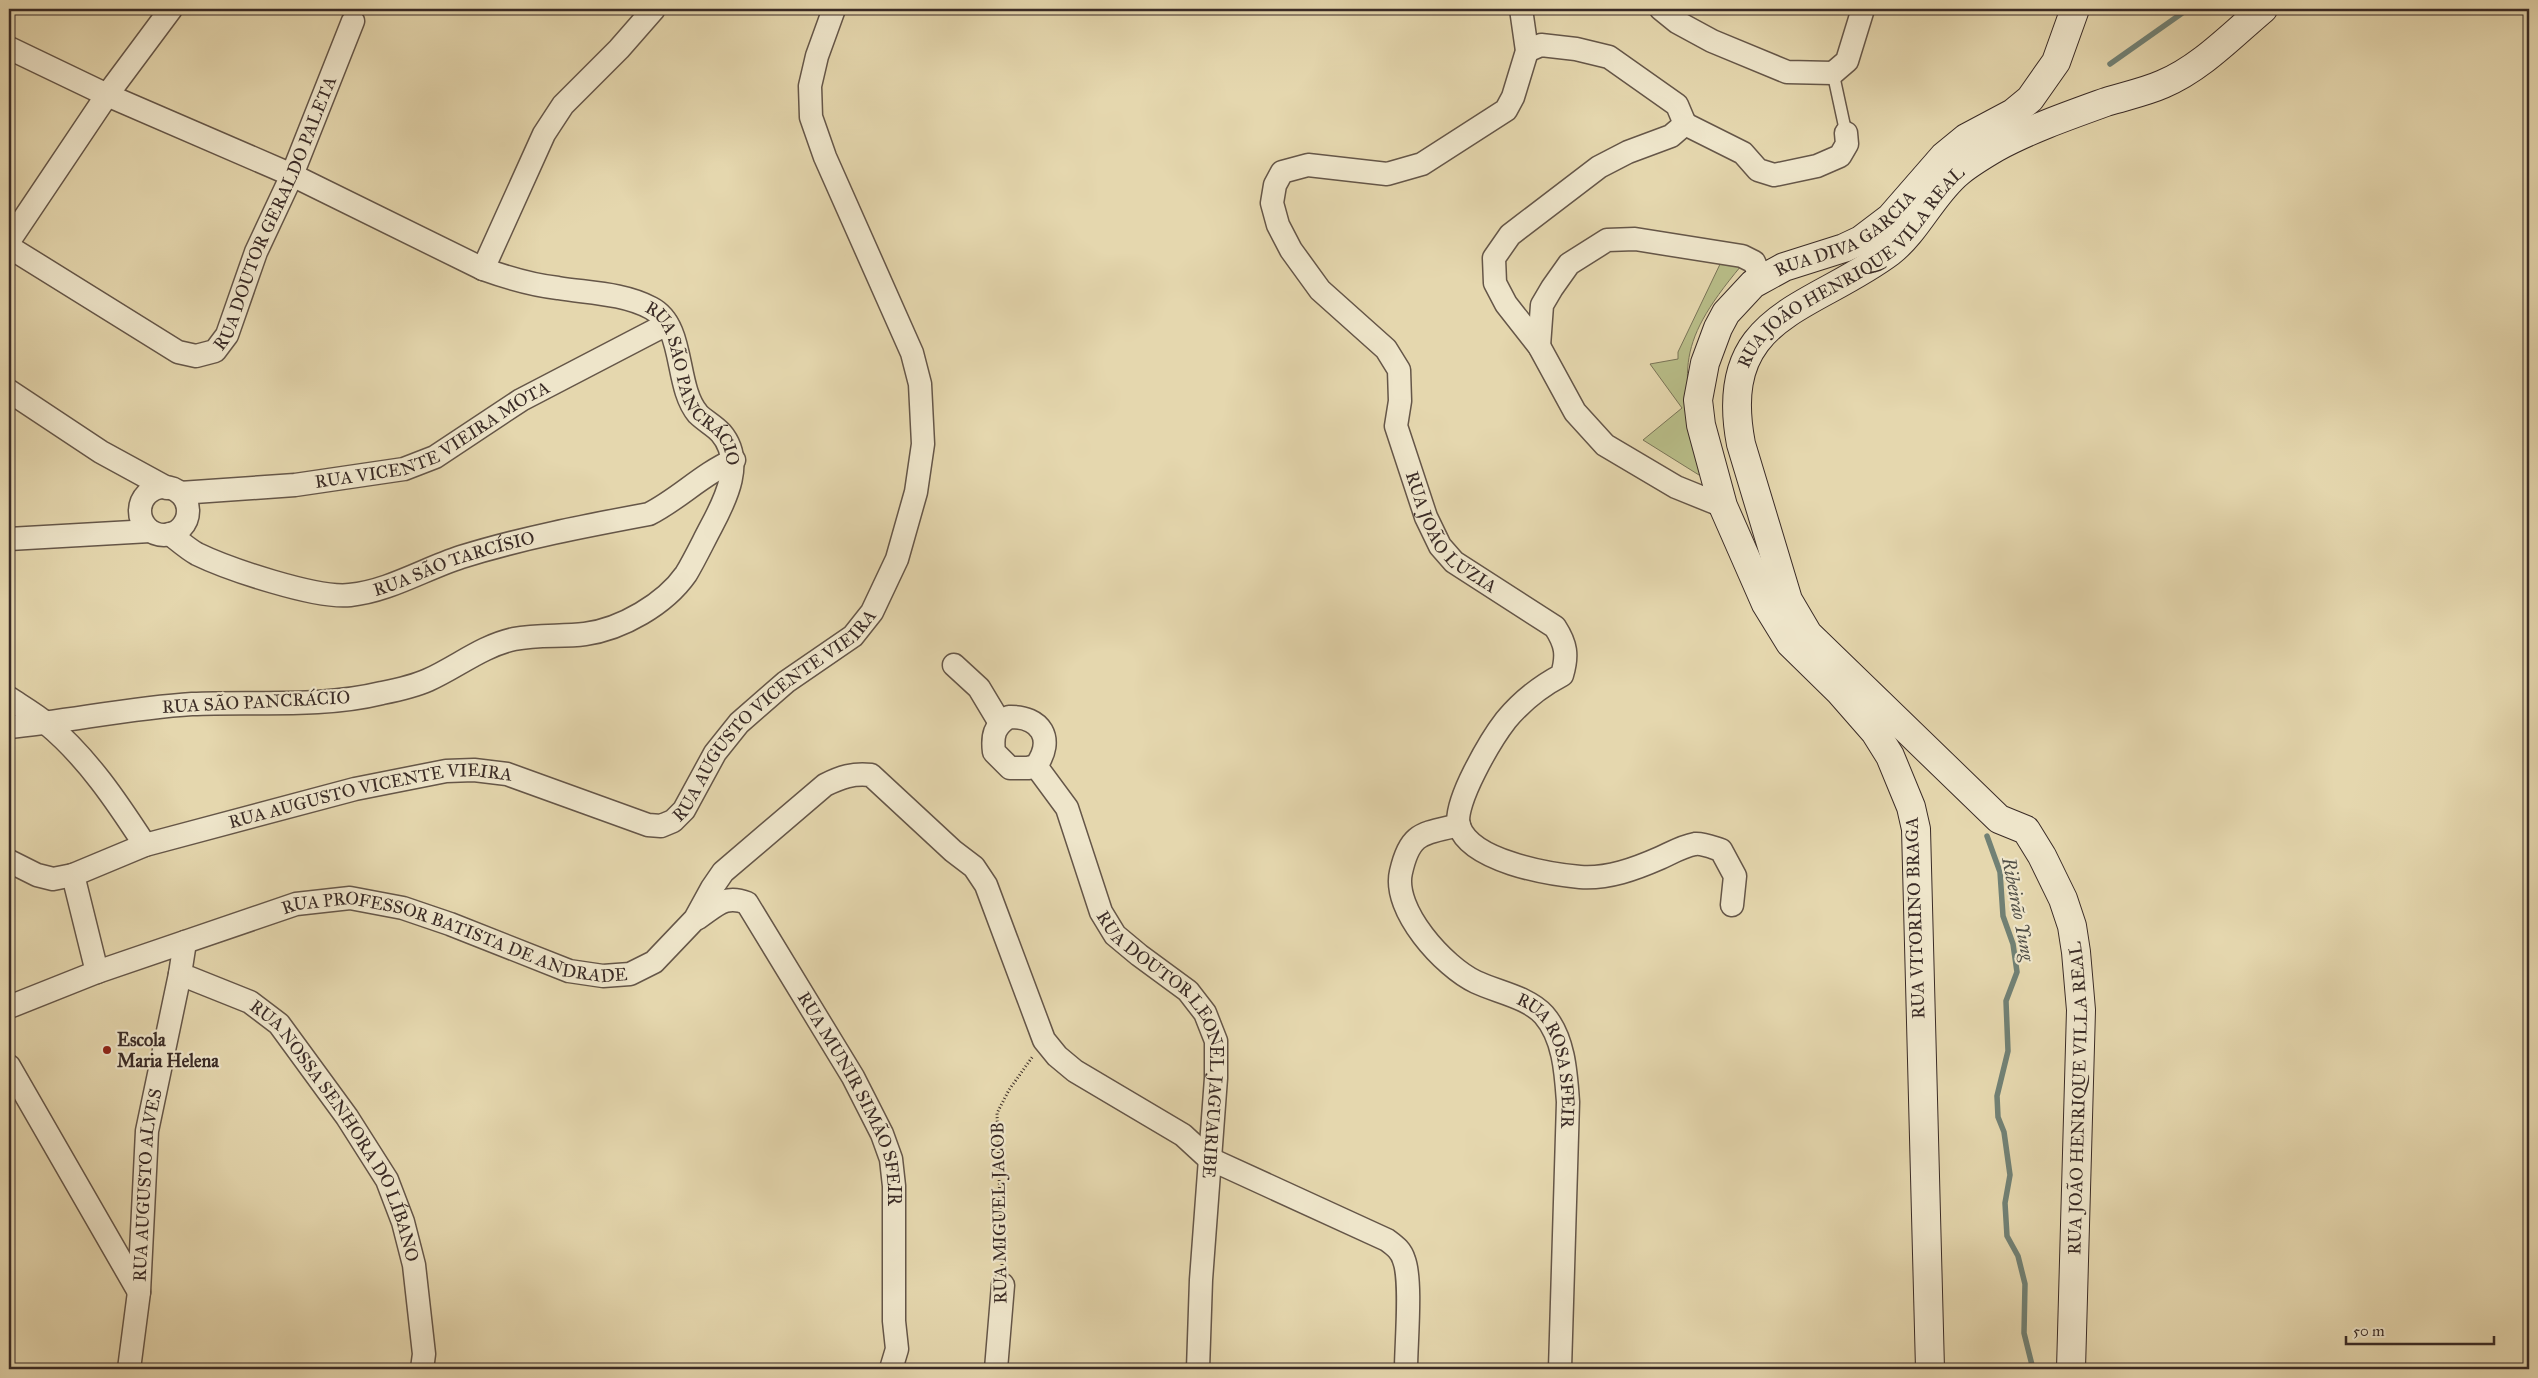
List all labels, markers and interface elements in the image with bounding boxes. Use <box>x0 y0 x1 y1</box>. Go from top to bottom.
street label: RUA DOUTOR GERALDO PALETA <box>208 73 341 355</box>
street label: RUA JOÃO HENRIQUE VILA REAL <box>1733 161 1969 371</box>
street label: RUA DIVA GARCIA <box>1770 186 1920 281</box>
street label: RUA SÃO PANCRÁCIO <box>642 296 744 467</box>
street label: RUA VICENTE VIEIRA MOTA <box>313 376 553 493</box>
street label: RUA JOÃO LUZIA <box>1401 468 1501 598</box>
street label: RUA SÃO TARCÍSIO <box>371 527 537 601</box>
street label: RUA AUGUSTO VICENTE VIEIRA <box>668 605 881 826</box>
street label: RUA SÃO PANCRÁCIO <box>161 684 351 718</box>
street label: RUA AUGUSTO VICENTE VIEIRA <box>226 759 514 833</box>
street label: RUA VITORINO BRAGA <box>1900 817 1930 1019</box>
water label: Ribeirão Yung <box>1997 854 2040 965</box>
street label: RUA PROFESSOR BATISTA DE ANDRADE <box>279 886 628 987</box>
street label: RUA DOUTOR LEONEL JAGUARIBE <box>1092 907 1228 1179</box>
street label: RUA JOÃO HENRIQUE VILLA REAL <box>2063 939 2092 1255</box>
street label: RUA MUNIR SIMÃO SFEIR <box>793 988 905 1207</box>
street label: RUA ROSA SFEIR <box>1513 988 1579 1130</box>
street label: RUA NOSSA SENHORA DO LÍBANO <box>245 995 424 1264</box>
place label: Escola Maria Helena <box>117 1029 219 1072</box>
marker: Escola Maria Helena <box>101 1044 113 1056</box>
street label: RUA AUGUSTO ALVES <box>129 1086 167 1282</box>
street label: RUA MIGUEL JACOB <box>986 1122 1013 1304</box>
scale bar <box>2346 1313 2493 1345</box>
text: 50 m <box>2353 1322 2385 1340</box>

